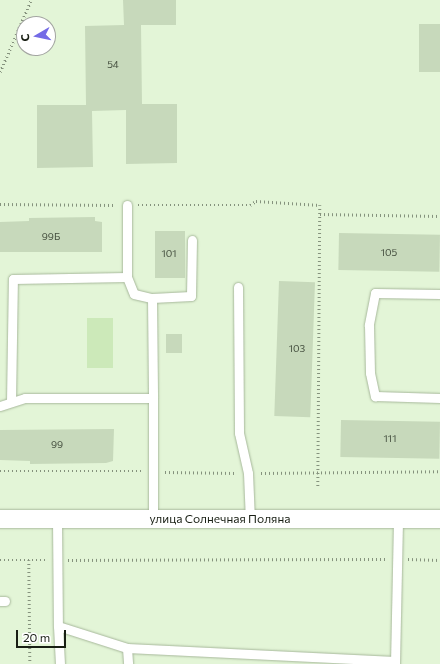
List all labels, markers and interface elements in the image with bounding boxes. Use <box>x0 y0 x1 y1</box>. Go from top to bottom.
north arrow <box>16 16 56 56</box>
text: С <box>18 33 32 43</box>
house number: 54 <box>107 59 119 71</box>
house number: 99Б <box>42 231 60 243</box>
house number: 105 <box>381 247 397 259</box>
house number: 101 <box>161 248 177 260</box>
house number: 103 <box>289 343 305 355</box>
house number: 111 <box>384 433 396 445</box>
house number: 99 <box>51 439 63 451</box>
street label: улица Солнечная Поляна <box>150 512 290 526</box>
scale bar <box>18 622 68 648</box>
text: 20 m <box>23 630 50 644</box>

